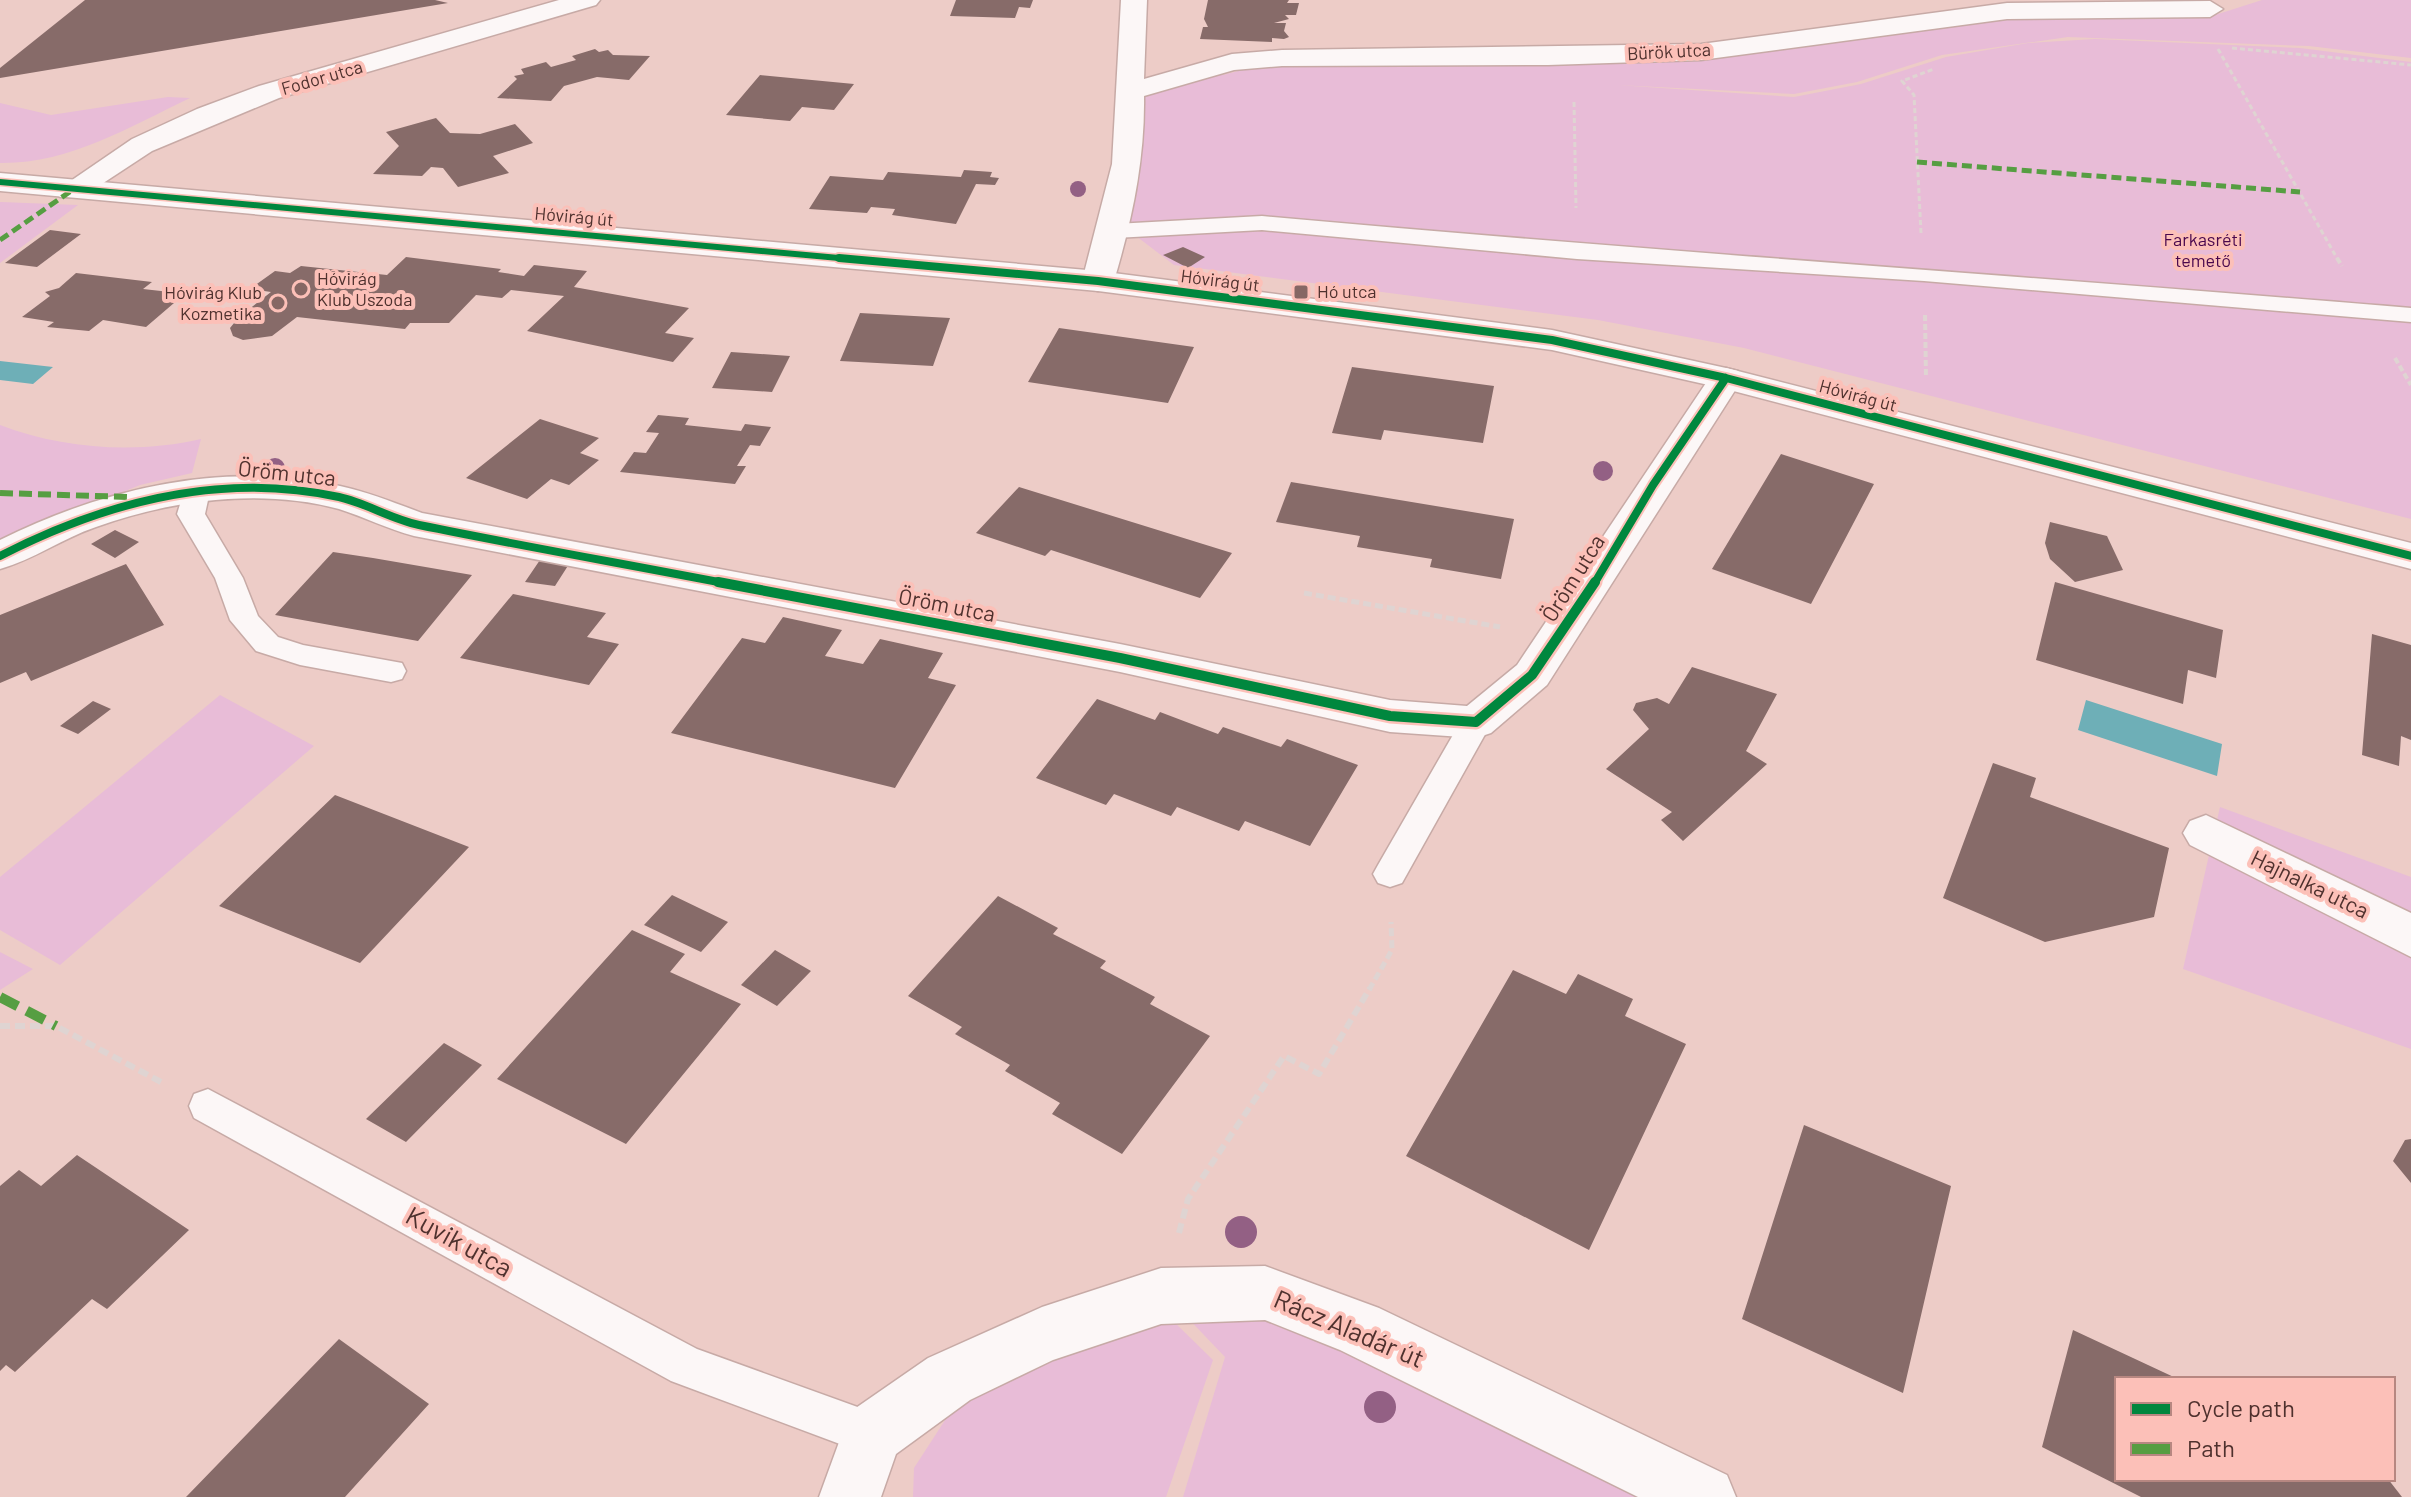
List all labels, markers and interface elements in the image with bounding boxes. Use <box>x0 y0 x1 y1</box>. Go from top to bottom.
street label: Bürök utca <box>1626 38 1711 64</box>
street label: Fodor utca <box>279 55 365 99</box>
street label: Hóvirág út <box>534 202 615 230</box>
park label: Farkasréti temető <box>2163 228 2243 271</box>
street label: Hóvirág út <box>1179 264 1261 296</box>
place label: Hóvirág Klub Uszoda <box>317 267 412 310</box>
marker: Hóvirág Klub Uszoda <box>292 280 310 298</box>
place label: Hó utca <box>1317 280 1377 302</box>
place label: Hóvirág Klub Kozmetika <box>164 281 262 324</box>
marker: Hó utca <box>1292 283 1310 301</box>
marker: Hóvirág Klub Kozmetika <box>269 294 287 312</box>
street label: Hóvirág út <box>1817 374 1899 416</box>
street label: Öröm utca <box>237 454 337 490</box>
street label: Öröm utca <box>1535 529 1609 626</box>
street label: Öröm utca <box>897 582 998 626</box>
street label: Hajnalka utca <box>2247 843 2374 923</box>
street label: Kuvik utca <box>401 1199 518 1283</box>
street label: Rácz Aladár út <box>1270 1282 1429 1373</box>
legend <box>2115 1377 2395 1481</box>
text: Cycle path <box>2187 1393 2295 1422</box>
text: Path <box>2187 1433 2235 1462</box>

